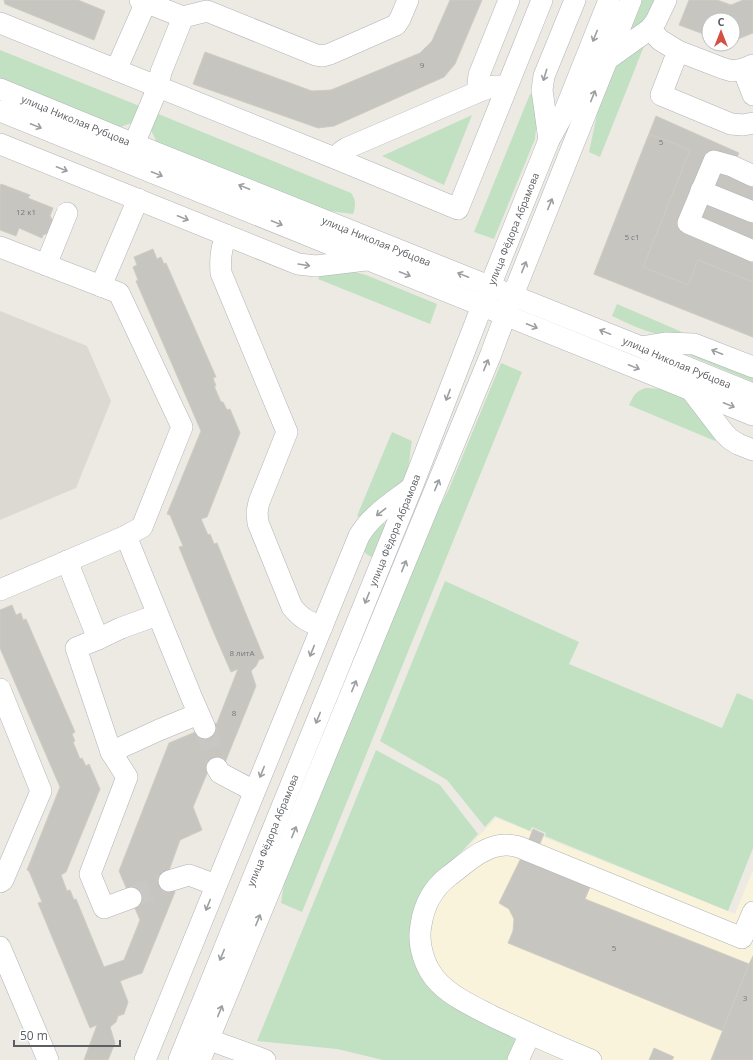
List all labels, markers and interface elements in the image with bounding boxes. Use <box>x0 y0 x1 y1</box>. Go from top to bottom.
north arrow <box>701 12 741 52</box>
text: С <box>717 14 725 29</box>
one-way arrow <box>590 30 598 42</box>
house number: 9 <box>420 59 425 70</box>
one-way arrow <box>541 68 548 81</box>
one-way arrow <box>589 91 597 103</box>
street label: улица Николая Рубцова <box>19 92 132 149</box>
one-way arrow <box>30 123 42 130</box>
house number: 5 <box>659 136 664 147</box>
one-way arrow <box>56 166 68 174</box>
street label: улица Фёдора Абрамова <box>484 170 542 287</box>
one-way arrow <box>150 171 162 179</box>
one-way arrow <box>239 183 251 191</box>
one-way arrow <box>546 198 554 210</box>
house number: 12 к1 <box>16 206 36 217</box>
street label: улица Николая Рубцова <box>320 213 433 269</box>
one-way arrow <box>176 214 188 222</box>
one-way arrow <box>271 220 283 227</box>
house number: 5 с1 <box>624 231 640 242</box>
one-way arrow <box>297 261 310 269</box>
one-way arrow <box>520 262 528 274</box>
one-way arrow <box>398 271 410 279</box>
one-way arrow <box>458 271 470 278</box>
one-way arrow <box>526 323 538 330</box>
one-way arrow <box>600 328 612 336</box>
street label: улица Николая Рубцова <box>621 333 733 391</box>
one-way arrow <box>711 348 723 355</box>
one-way arrow <box>483 359 491 371</box>
one-way arrow <box>628 364 640 372</box>
one-way arrow <box>443 389 451 401</box>
one-way arrow <box>722 402 734 410</box>
street label: улица Фёдора Абрамова <box>365 472 423 588</box>
one-way arrow <box>434 479 441 491</box>
one-way arrow <box>375 507 386 516</box>
one-way arrow <box>400 560 408 572</box>
one-way arrow <box>362 591 370 603</box>
one-way arrow <box>307 645 315 657</box>
house number: 8 литА <box>229 647 256 658</box>
one-way arrow <box>351 681 358 693</box>
house number: 8 <box>232 707 237 718</box>
one-way arrow <box>314 712 321 724</box>
one-way arrow <box>258 765 266 777</box>
street label: улица Фёдора Абрамова <box>243 772 301 888</box>
one-way arrow <box>290 827 298 839</box>
one-way arrow <box>204 899 211 911</box>
one-way arrow <box>254 914 262 926</box>
house number: 5 <box>612 942 617 953</box>
one-way arrow <box>217 949 225 961</box>
house number: 3 <box>743 992 748 1003</box>
one-way arrow <box>217 1006 225 1018</box>
scale bar <box>14 1022 120 1048</box>
text: 50 m <box>20 1027 48 1044</box>

